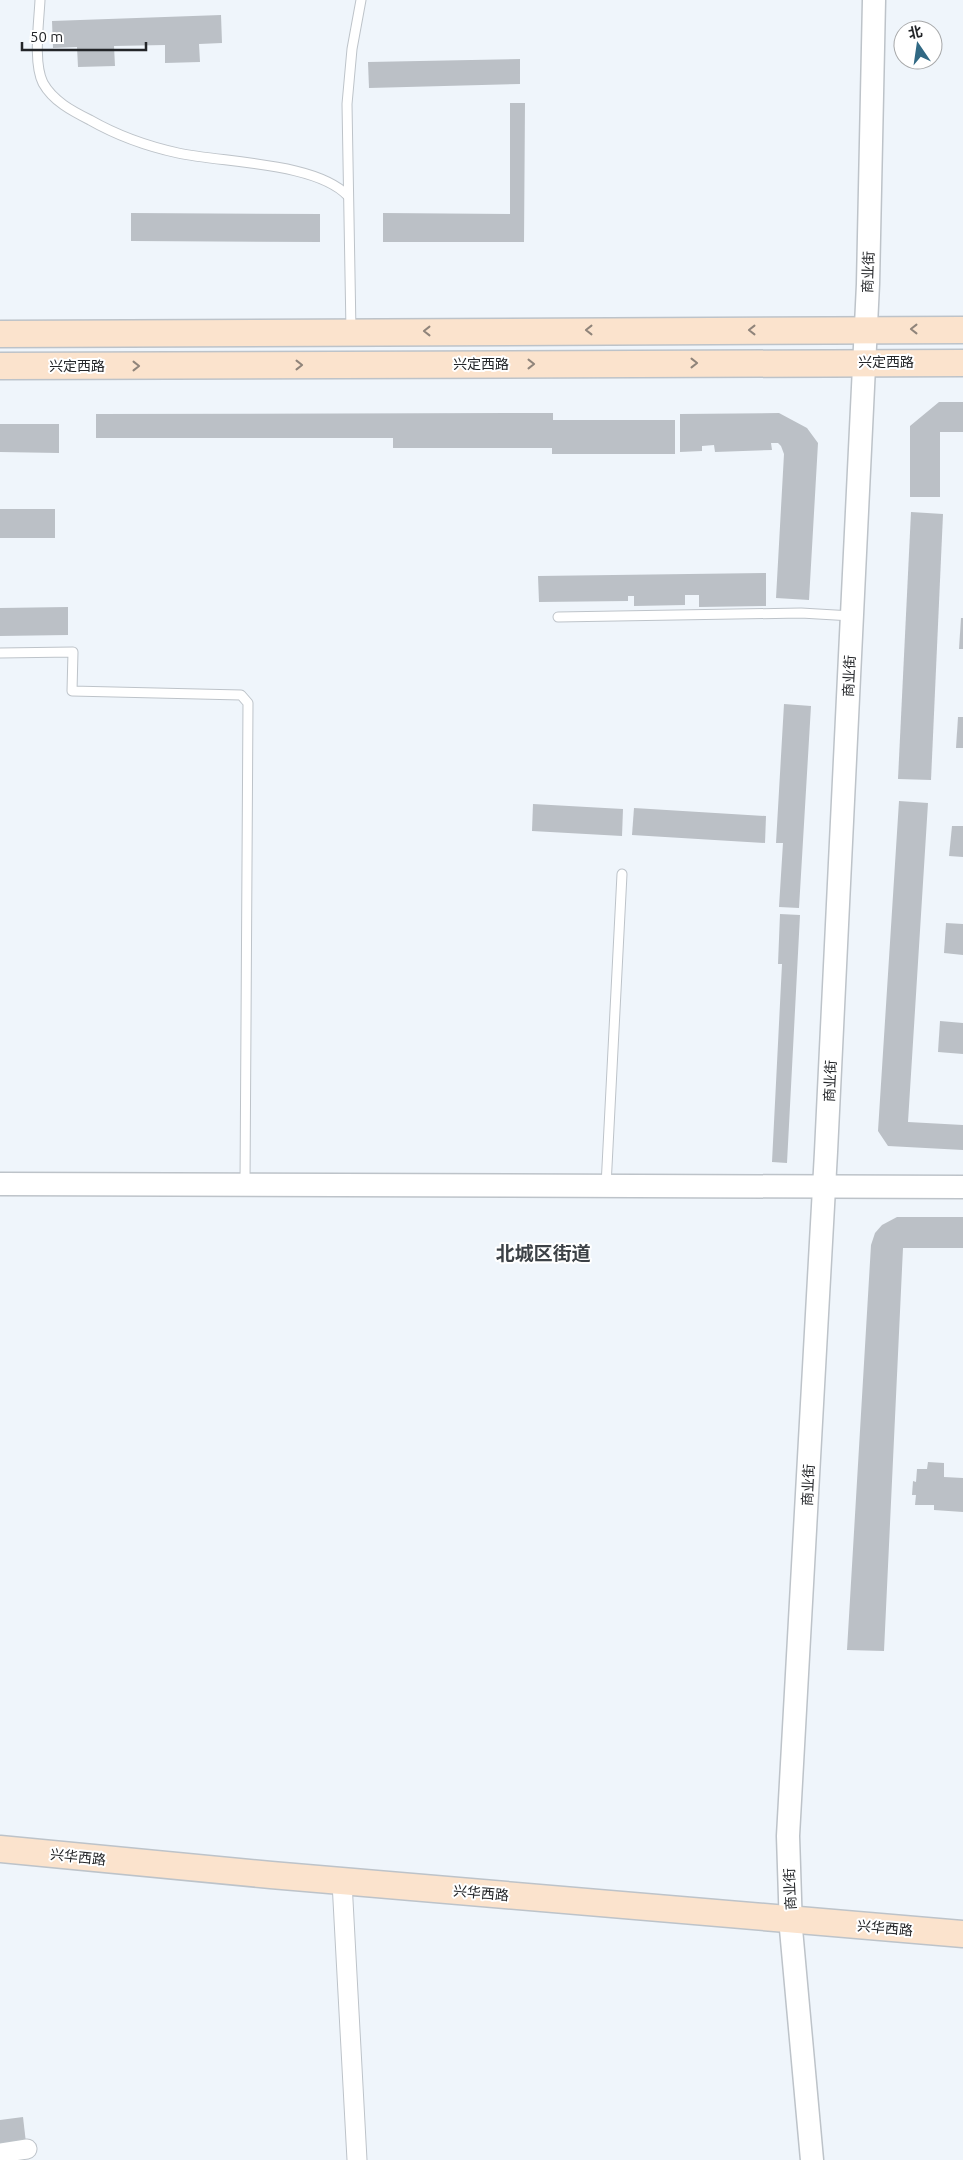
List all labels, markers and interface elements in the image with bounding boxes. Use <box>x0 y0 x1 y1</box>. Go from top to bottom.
scale bar <box>22 20 146 52</box>
north arrow <box>893 20 943 70</box>
text: 北 <box>906 23 924 42</box>
text: 50 m <box>30 28 63 45</box>
street label: 商业街 <box>859 251 877 293</box>
one-way arrow <box>910 324 918 334</box>
one-way arrow <box>585 325 593 336</box>
one-way arrow <box>748 325 756 335</box>
one-way arrow <box>423 326 430 336</box>
street label: 兴定西路 <box>858 354 914 370</box>
street label: 兴定西路 <box>453 356 509 372</box>
street label: 兴定西路 <box>49 358 105 374</box>
one-way arrow <box>690 358 698 368</box>
one-way arrow <box>528 359 535 369</box>
one-way arrow <box>295 360 303 370</box>
one-way arrow <box>132 361 140 371</box>
street label: 商业街 <box>840 655 858 697</box>
street label: 商业街 <box>821 1060 839 1102</box>
district label: 北城区街道 <box>495 1242 591 1264</box>
street label: 商业街 <box>799 1464 817 1506</box>
street label: 兴华西路 <box>49 1846 107 1868</box>
street label: 商业街 <box>781 1868 799 1910</box>
street label: 兴华西路 <box>452 1883 510 1903</box>
street label: 兴华西路 <box>856 1918 914 1938</box>

